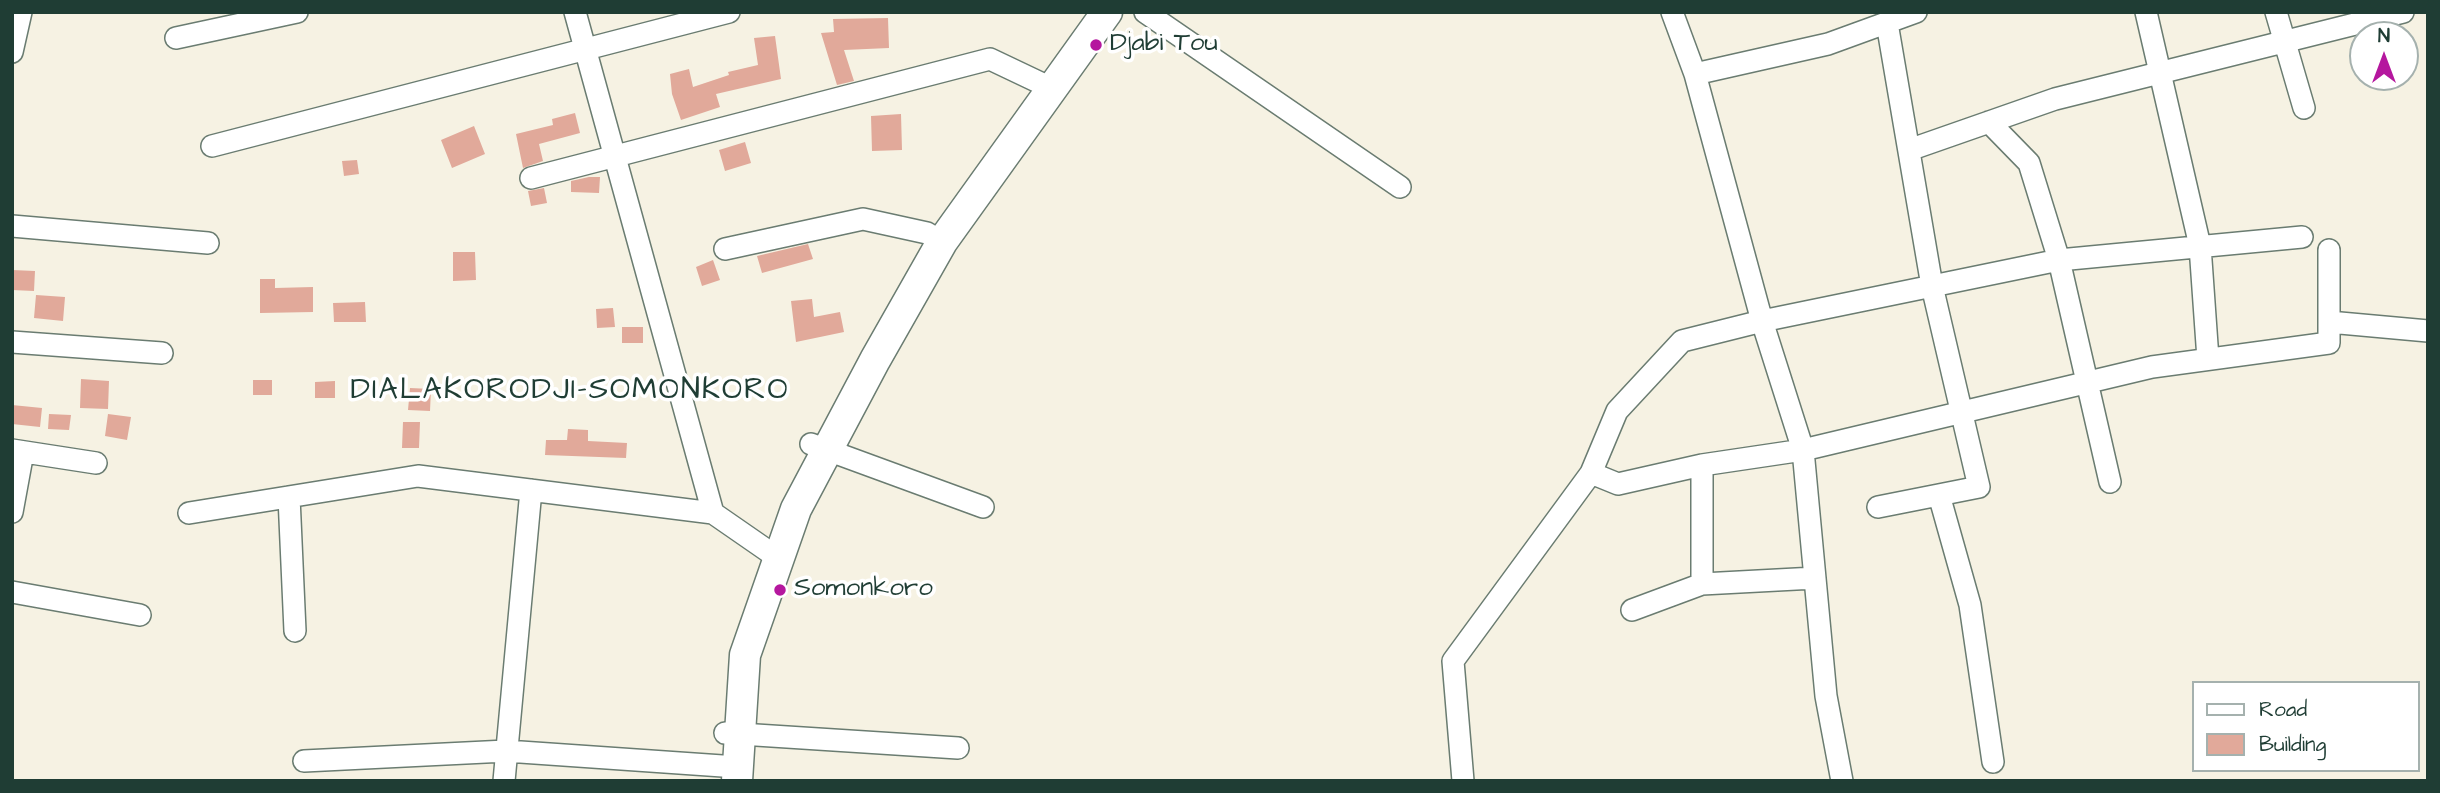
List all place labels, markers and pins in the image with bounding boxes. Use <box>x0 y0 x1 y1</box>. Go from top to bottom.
place label: Djabi Tou <box>1110 29 1218 61</box>
marker: Djabi Tou <box>1088 37 1104 53</box>
place label: Somonkoro <box>794 574 933 606</box>
marker: Somonkoro <box>772 582 788 598</box>

